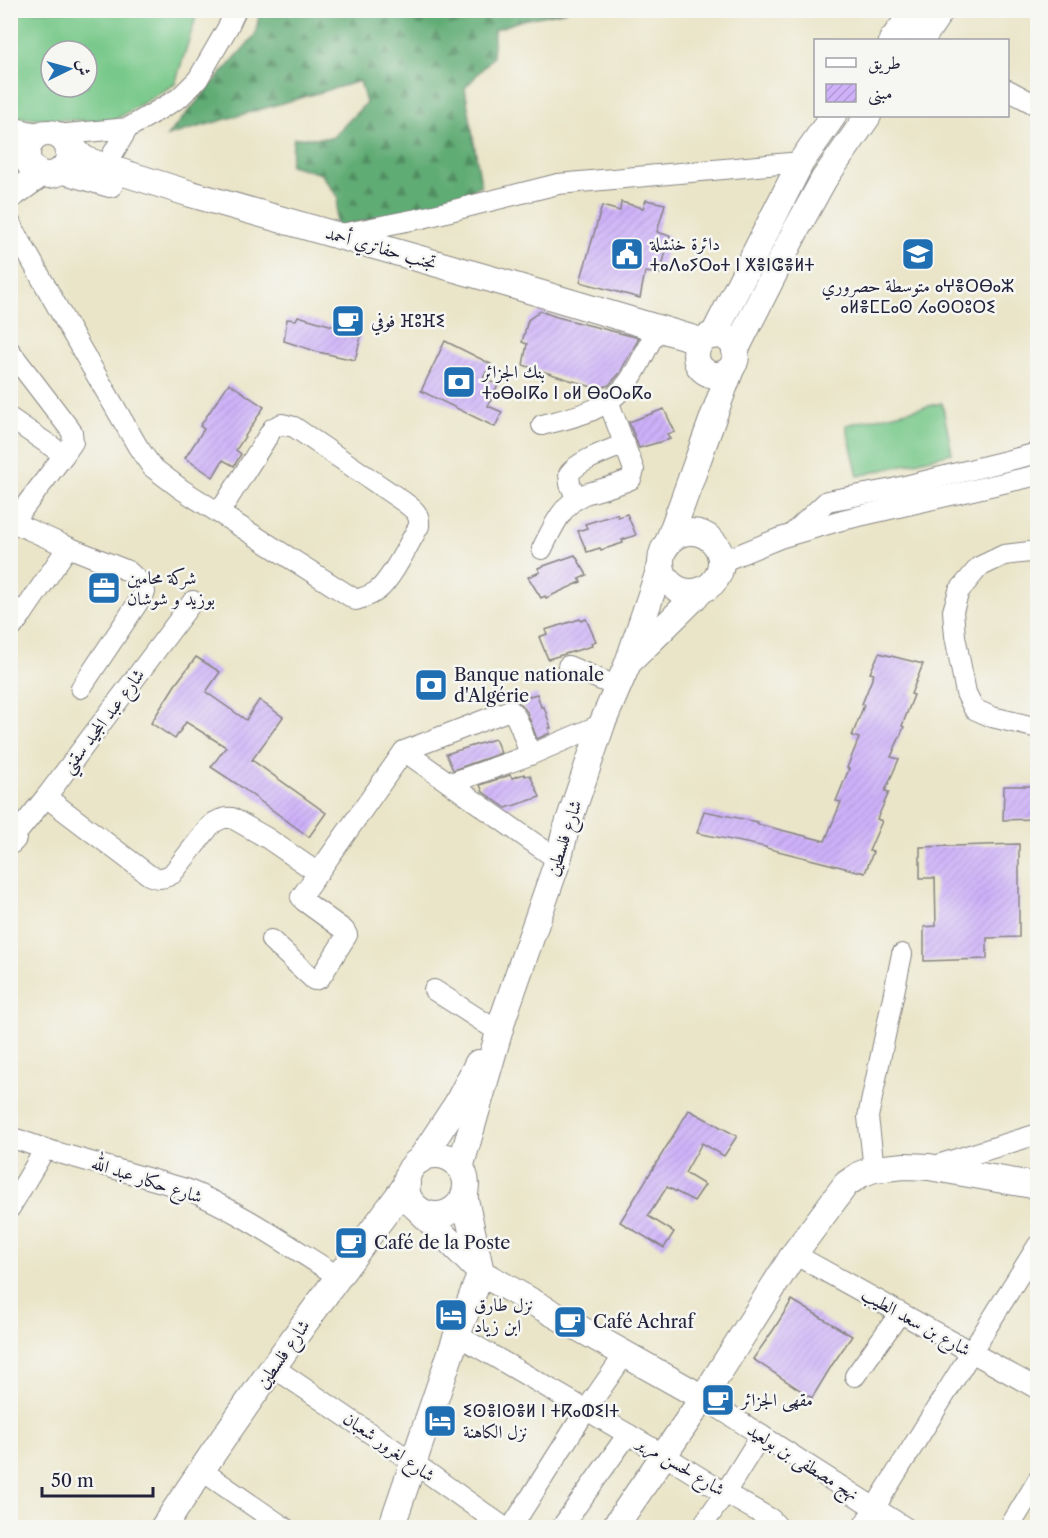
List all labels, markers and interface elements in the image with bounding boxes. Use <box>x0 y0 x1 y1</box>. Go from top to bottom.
north arrow <box>39 39 99 99</box>
legend <box>814 39 1009 117</box>
text: طريق <box>868 52 901 75</box>
text: ش <box>73 59 95 76</box>
text: مبنى <box>868 82 893 106</box>
street label: تجنب حفاتري أحمد <box>322 220 440 278</box>
place label: دائرة خنشلة ⵜⴰⴷⴰⵢⵔⴰⵜ ⵏ ⵅⴻⵏⵛⴻⵍⵜ <box>649 233 814 276</box>
public building icon: دائرة خنشلة ⵜⴰⴷⴰⵢⵔⴰⵜ ⵏ ⵅⴻⵏⵛⴻⵍⵜ <box>609 236 645 272</box>
school or university icon: متوسطة حصروري ⴰⵖⴻⵔⴱⴰⵣ ⴰⵍⴻⵎⵎⴰⵙ ⵃⴰⵙⵔⵓⵔⵉ <box>900 236 936 272</box>
place label: متوسطة حصروري ⴰⵖⴻⵔⴱⴰⵣ ⴰⵍⴻⵎⵎⴰⵙ ⵃⴰⵙⵔⵓⵔⵉ <box>822 275 1014 318</box>
cafe icon: فوفي ⴼⵓⴼⵉ <box>330 303 366 339</box>
place label: فوفي ⴼⵓⴼⵉ <box>371 310 445 336</box>
place label: بنك الجزائر ⵜⴰⴱⴰⵏⴽⴰ ⵏ ⴰⵍ ⴱⴰⵔⴰⴽⴰ <box>480 361 652 404</box>
bank icon: بنك الجزائر ⵜⴰⴱⴰⵏⴽⴰ ⵏ ⴰⵍ ⴱⴰⵔⴰⴽⴰ <box>441 364 477 400</box>
place label: شركة محامين بوزيد و شوشان <box>127 567 215 610</box>
office icon: شركة محامين بوزيد و شوشان <box>86 570 122 606</box>
street label: شارع عبد المجيد سقني <box>56 664 154 781</box>
place label: Banque nationale d'Algérie <box>454 664 604 707</box>
bank icon: Banque nationale d'Algérie <box>413 667 449 703</box>
street label: شارع فلسطين <box>541 797 590 880</box>
street label: شارع حكار عبد الله <box>88 1149 206 1212</box>
cafe icon: Café de la Poste <box>333 1225 369 1261</box>
place label: Café de la Poste <box>374 1232 510 1254</box>
street label: شارع بن سعد الطيب <box>856 1283 975 1365</box>
place label: نزل طارق ابن زياد <box>474 1294 533 1337</box>
hotel icon: نزل طارق ابن زياد <box>433 1297 469 1333</box>
cafe icon: Café Achraf <box>552 1304 588 1340</box>
place label: Café Achraf <box>593 1311 697 1333</box>
street label: شارع فلسطين <box>251 1315 318 1395</box>
cafe icon: مقهى الجزائر <box>700 1382 736 1418</box>
place label: مقهى الجزائر <box>739 1389 813 1412</box>
place label: ⵉⵙⴻⵏⵙⴻⵍ ⵏ ⵜⴽⴰⵀⵉⵏⵜ نزل الكاهنة <box>463 1400 619 1443</box>
hotel icon: ⵉⵙⴻⵏⵙⴻⵍ ⵏ ⵜⴽⴰⵀⵉⵏⵜ نزل الكاهنة <box>422 1403 458 1439</box>
street label: شارع لغرور شعبان <box>337 1407 439 1490</box>
street label: نهج مصطفى بن بولعيد <box>741 1419 863 1509</box>
street label: شارع لحسن مرير <box>629 1430 729 1504</box>
scale bar <box>42 1460 153 1498</box>
text: 50 m <box>51 1470 94 1492</box>

